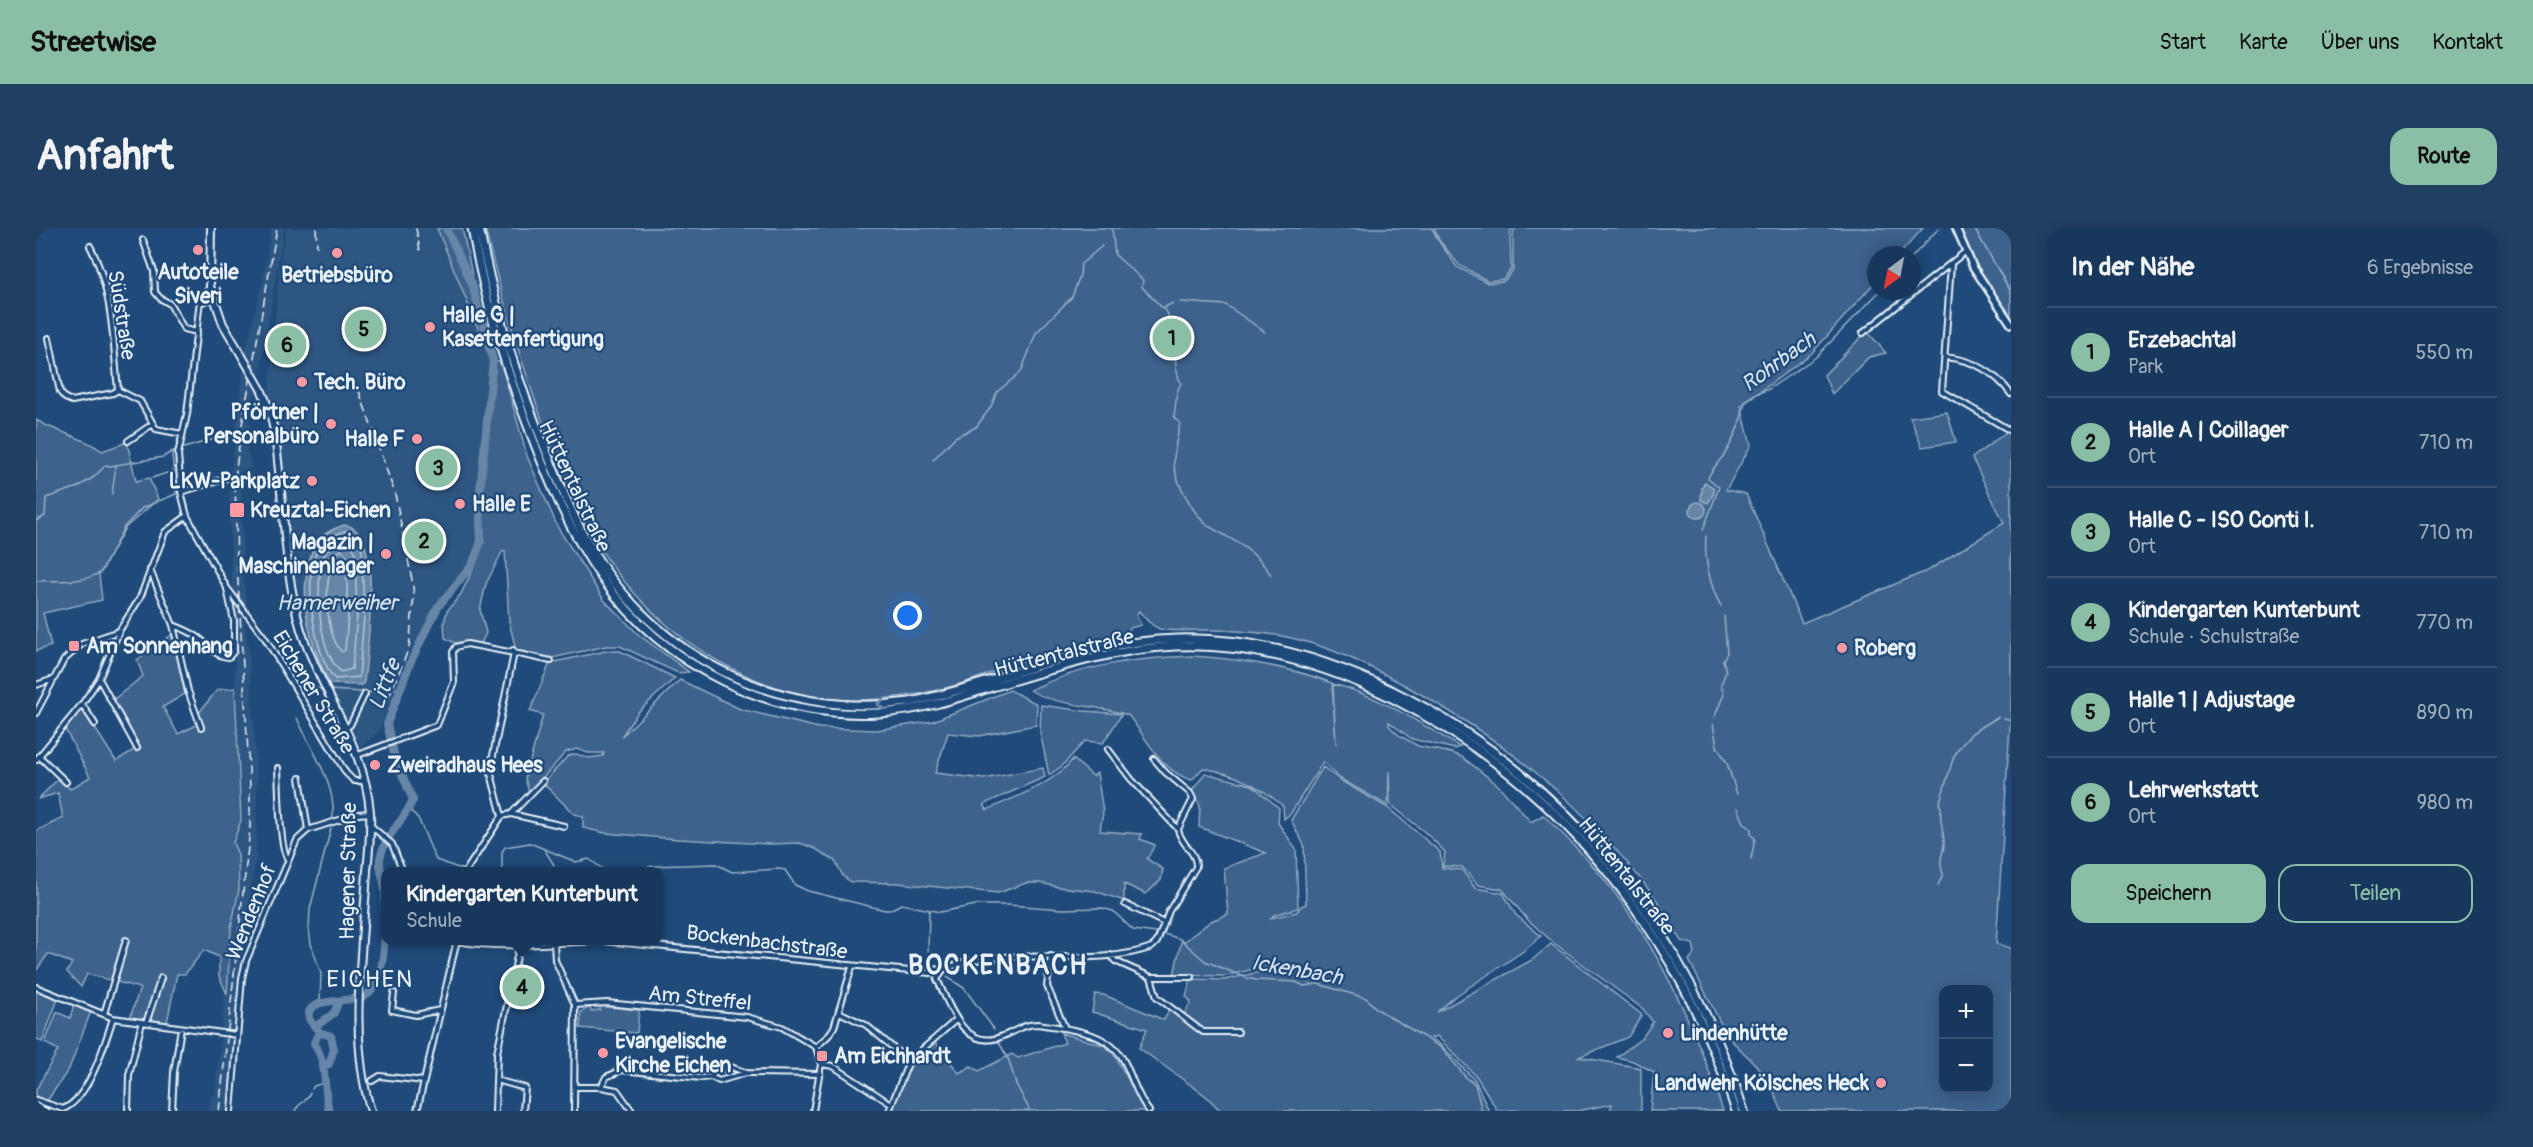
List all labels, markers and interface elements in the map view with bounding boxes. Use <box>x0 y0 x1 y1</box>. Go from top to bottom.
text: Streetwise <box>30 25 156 60</box>
text: Start <box>2160 29 2206 56</box>
text: Karte <box>2239 29 2288 56</box>
text: Über uns <box>2321 29 2399 56</box>
text: Kontakt <box>2432 29 2503 56</box>
button: Route <box>2390 128 2497 185</box>
text: Anfahrt <box>36 130 174 182</box>
marker: Autoteile Siveri <box>191 243 205 257</box>
marker: Betriebsbüro <box>330 246 344 260</box>
north arrow <box>1867 246 1921 300</box>
text: In der Nähe <box>2071 251 2194 283</box>
text: 6 Ergebnisse <box>2367 255 2473 280</box>
place label: Autoteile Siveri <box>158 259 239 310</box>
place label: Betriebsbüro <box>281 262 393 289</box>
street label: Südstraße <box>101 268 142 362</box>
place label: Halle G | Kasettenfertigung <box>442 302 604 353</box>
pin: 5 <box>344 306 384 352</box>
pin: 1 <box>1152 316 1192 360</box>
marker: Halle G | Kasettenfertigung <box>423 320 437 334</box>
pin: 6 <box>268 322 306 368</box>
water label: Rohrbach <box>1736 324 1823 398</box>
text: Erzebachtal <box>2128 326 2236 354</box>
text: 1 <box>2087 340 2094 365</box>
text: 550 m <box>2416 340 2473 365</box>
text: Park <box>2128 354 2163 379</box>
place label: Tech. Büro <box>313 369 406 396</box>
marker: Tech. Büro <box>295 375 309 389</box>
place label: Pförtner | Personalbüro <box>203 399 320 450</box>
street label: Hüttentalstraße <box>532 416 617 557</box>
text: Halle A | Coillager <box>2128 416 2289 444</box>
marker: Pförtner | Personalbüro <box>324 417 338 431</box>
place label: Halle F <box>344 426 405 453</box>
text: 2 <box>2085 430 2096 455</box>
text: 710 m <box>2419 430 2473 455</box>
marker: Halle F <box>410 432 424 446</box>
text: Ort <box>2128 444 2156 469</box>
pin: 3 <box>418 446 458 490</box>
place label: LKW-Parkplatz <box>169 468 300 495</box>
marker: LKW-Parkplatz <box>305 474 319 488</box>
place label: Halle E <box>472 491 531 518</box>
place label: Kreuztal-Eichen <box>250 497 391 524</box>
marker: Halle E <box>453 497 467 511</box>
marker: Kreuztal-Eichen <box>228 501 246 519</box>
text: Halle C - ISO Conti I. <box>2128 506 2315 534</box>
pin: 2 <box>404 518 444 564</box>
text: 3 <box>2085 520 2096 545</box>
text: 710 m <box>2419 520 2473 545</box>
place label: Magazin | Maschinenlager <box>239 529 374 580</box>
text: Ort <box>2128 534 2156 559</box>
marker: Magazin | Maschinenlager <box>379 547 393 561</box>
water label: Hamerweiher <box>276 589 401 617</box>
text: Kindergarten Kunterbunt <box>2128 596 2360 624</box>
your location <box>893 601 922 630</box>
text: 4 <box>2085 610 2096 635</box>
text: 770 m <box>2416 610 2473 635</box>
street label: Hüttentalstraße <box>992 623 1137 684</box>
text: Schule · Schulstraße <box>2128 624 2299 649</box>
street label: Eichener Straße <box>266 626 361 759</box>
place label: Am Sonnenhang <box>86 633 233 660</box>
place label: Roberg <box>1854 635 1917 662</box>
marker: Am Sonnenhang <box>67 639 81 653</box>
marker: Roberg <box>1835 641 1849 655</box>
water label: Littfe <box>362 653 408 714</box>
text: Halle 1 | Adjustage <box>2128 686 2295 714</box>
one-way arrow <box>876 698 885 711</box>
text: 5 <box>2085 700 2096 725</box>
text: 890 m <box>2417 700 2473 725</box>
text: Ort <box>2128 714 2156 739</box>
place label: Zweiradhaus Hees <box>387 752 543 779</box>
marker: Zweiradhaus Hees <box>368 758 382 772</box>
text: Lehrwerkstatt <box>2128 776 2258 804</box>
text: 6 <box>2085 790 2096 815</box>
text: 980 m <box>2417 790 2473 815</box>
street label: Hagener Straße <box>334 801 363 940</box>
text: Ort <box>2128 804 2156 829</box>
street label: Hüttentalstraße <box>1572 812 1682 941</box>
street label: Wendenhof <box>220 860 283 964</box>
button: Speichern <box>2071 864 2266 923</box>
button: Teilen <box>2278 864 2473 923</box>
popup <box>381 867 663 945</box>
text: Kindergarten Kunterbunt <box>406 880 638 908</box>
text: Schule <box>406 908 462 933</box>
street label: Bockenbachstraße <box>685 919 850 966</box>
water label: Ickenbach <box>1249 948 1346 992</box>
district label: BOCKENBACH <box>908 949 1088 982</box>
pin: 4 <box>502 964 542 1010</box>
district label: EICHEN <box>326 965 414 994</box>
street label: Am Streffel <box>647 980 753 1017</box>
map controls <box>1939 985 1993 1093</box>
button: + <box>1939 985 1993 1039</box>
place label: Lindenhütte <box>1680 1020 1788 1047</box>
marker: Lindenhütte <box>1661 1026 1675 1040</box>
place label: Evangelische Kirche Eichen <box>615 1028 731 1079</box>
button: − <box>1939 1039 1993 1093</box>
place label: Am Eichhardt <box>834 1043 952 1070</box>
marker: Evangelische Kirche Eichen <box>596 1046 610 1060</box>
marker: Am Eichhardt <box>815 1049 829 1063</box>
place label: Landwehr Kölsches Heck <box>1654 1070 1869 1097</box>
marker: Landwehr Kölsches Heck <box>1874 1076 1888 1090</box>

